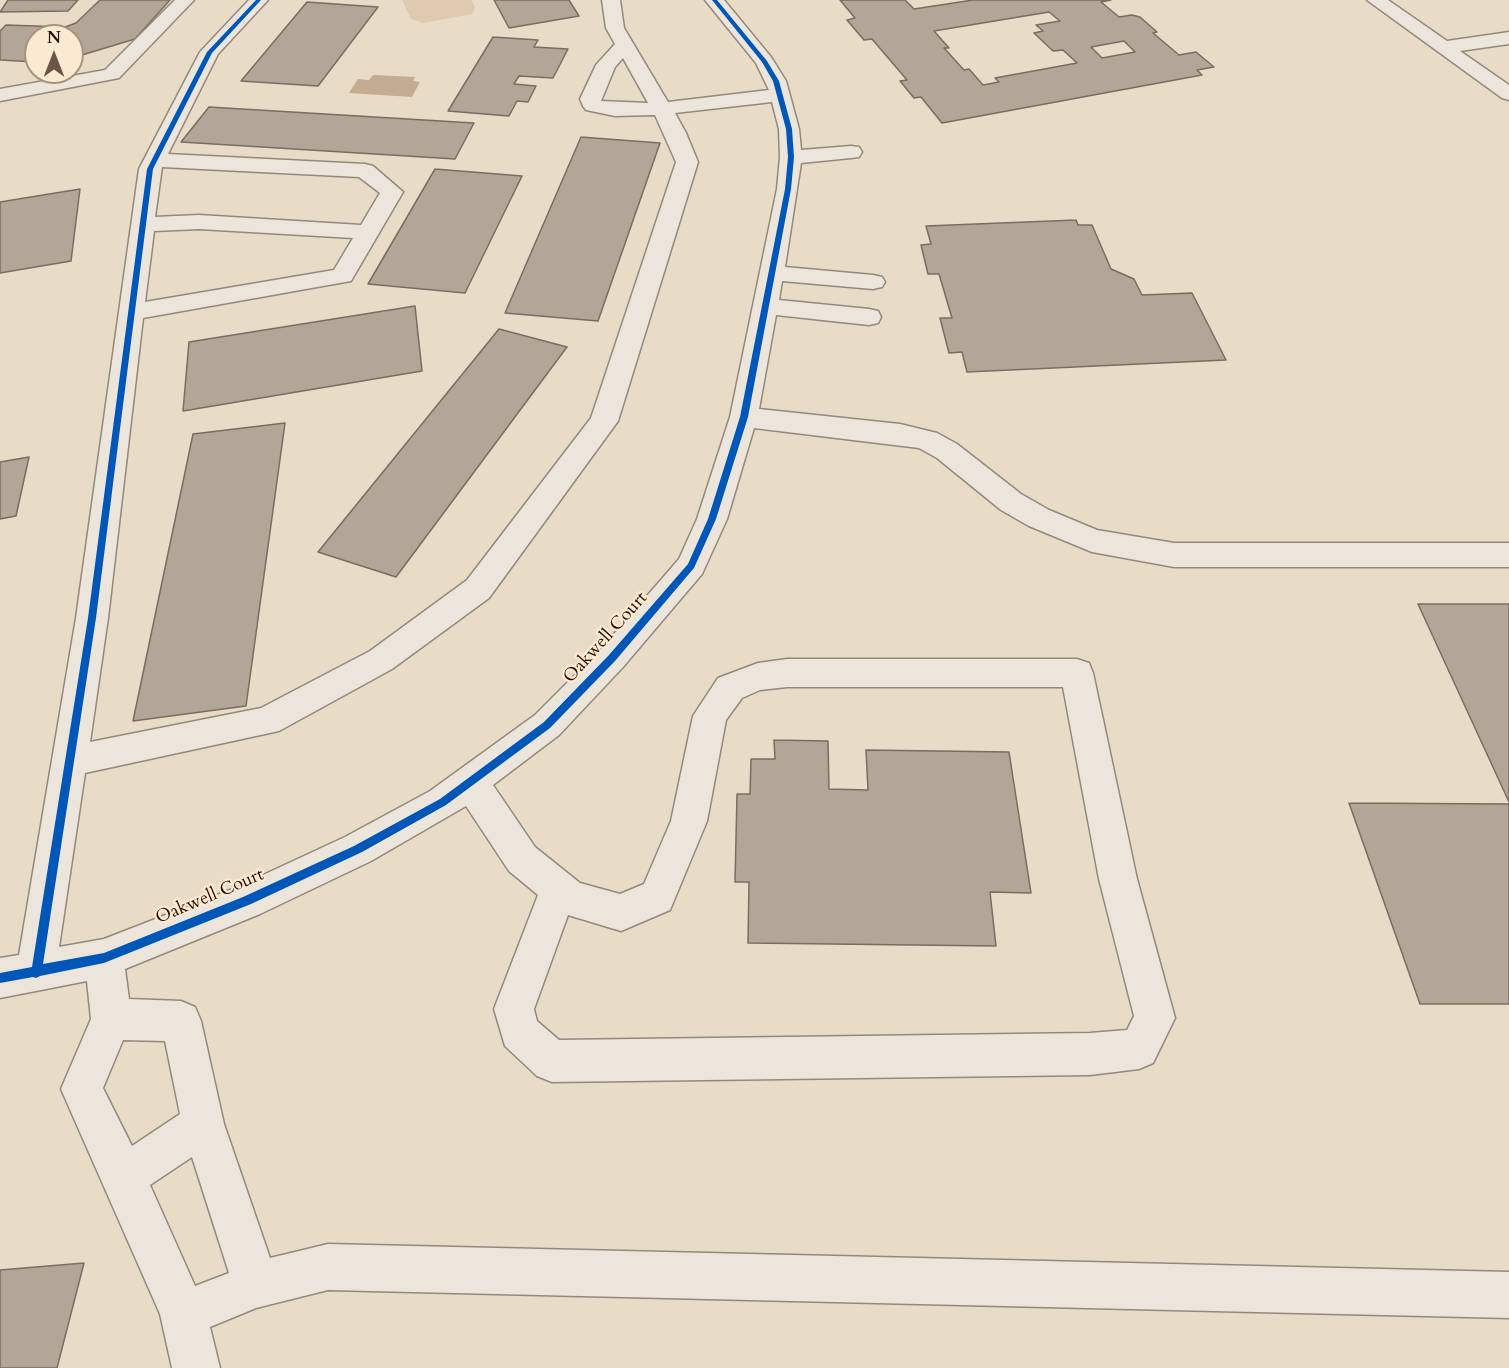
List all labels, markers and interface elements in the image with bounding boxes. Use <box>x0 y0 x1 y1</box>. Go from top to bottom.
north arrow <box>24 24 84 84</box>
text: N <box>47 27 61 49</box>
street label: Oakwell Court <box>559 588 653 688</box>
street label: Oakwell Court <box>153 865 267 929</box>

